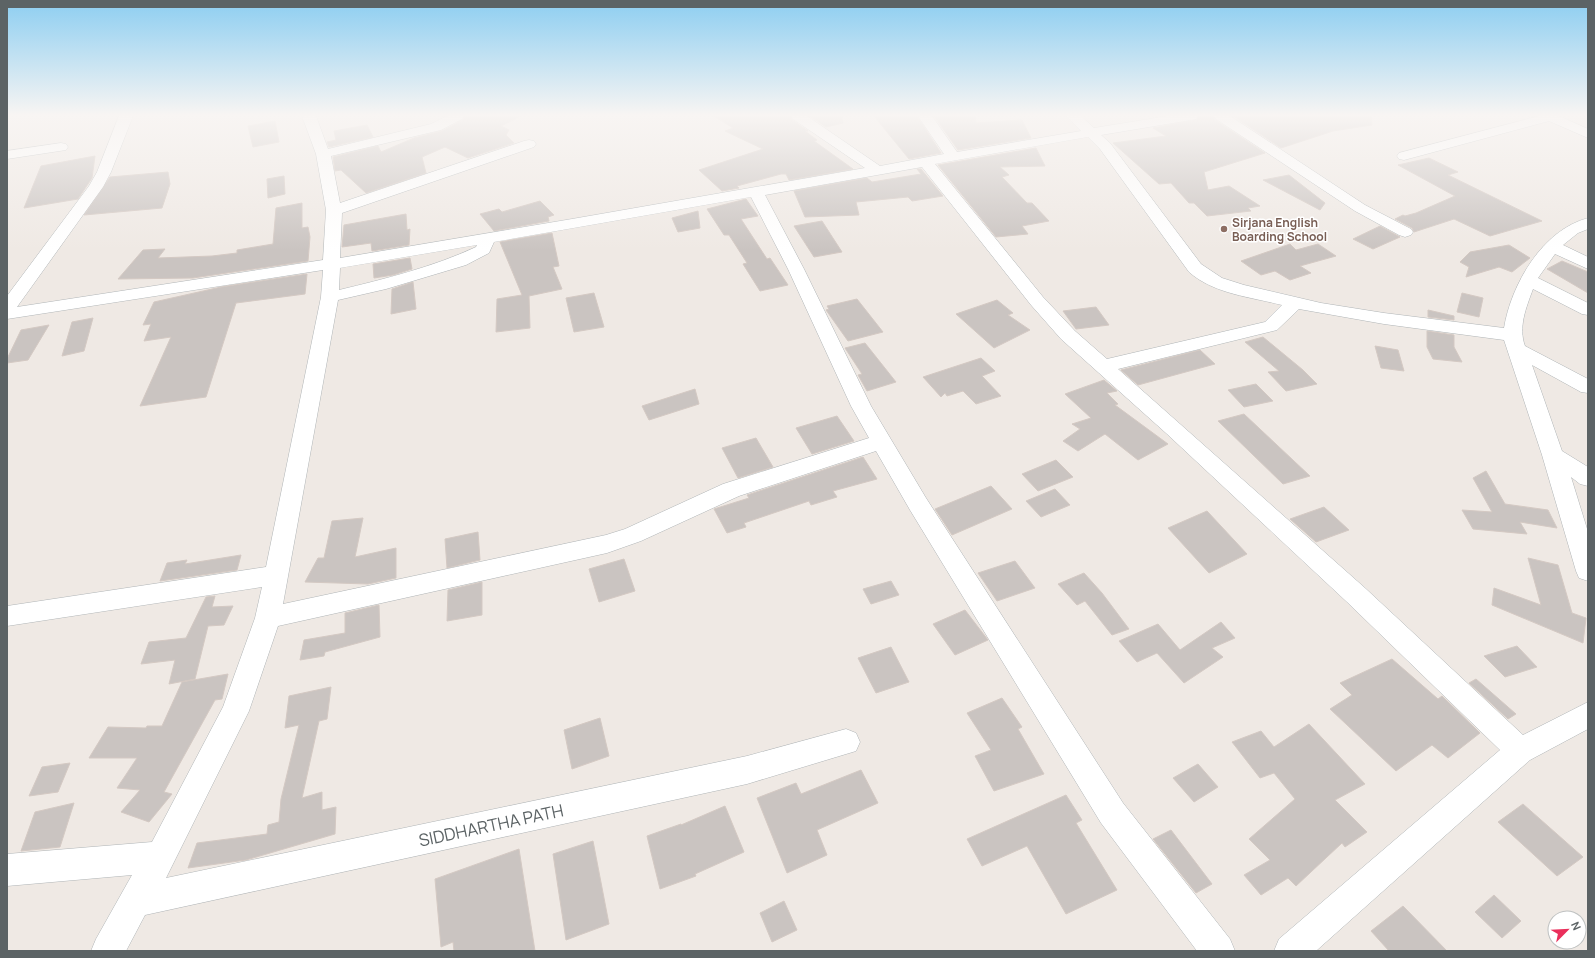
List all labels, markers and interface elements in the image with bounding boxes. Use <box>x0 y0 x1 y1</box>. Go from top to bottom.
place label: Sirjana English Boarding School <box>1232 214 1327 245</box>
marker: Sirjana English Boarding School <box>1219 224 1229 234</box>
street label: SIDDHARTHA PATH <box>417 798 565 852</box>
north arrow <box>1547 910 1587 950</box>
text: N <box>1568 919 1585 932</box>

